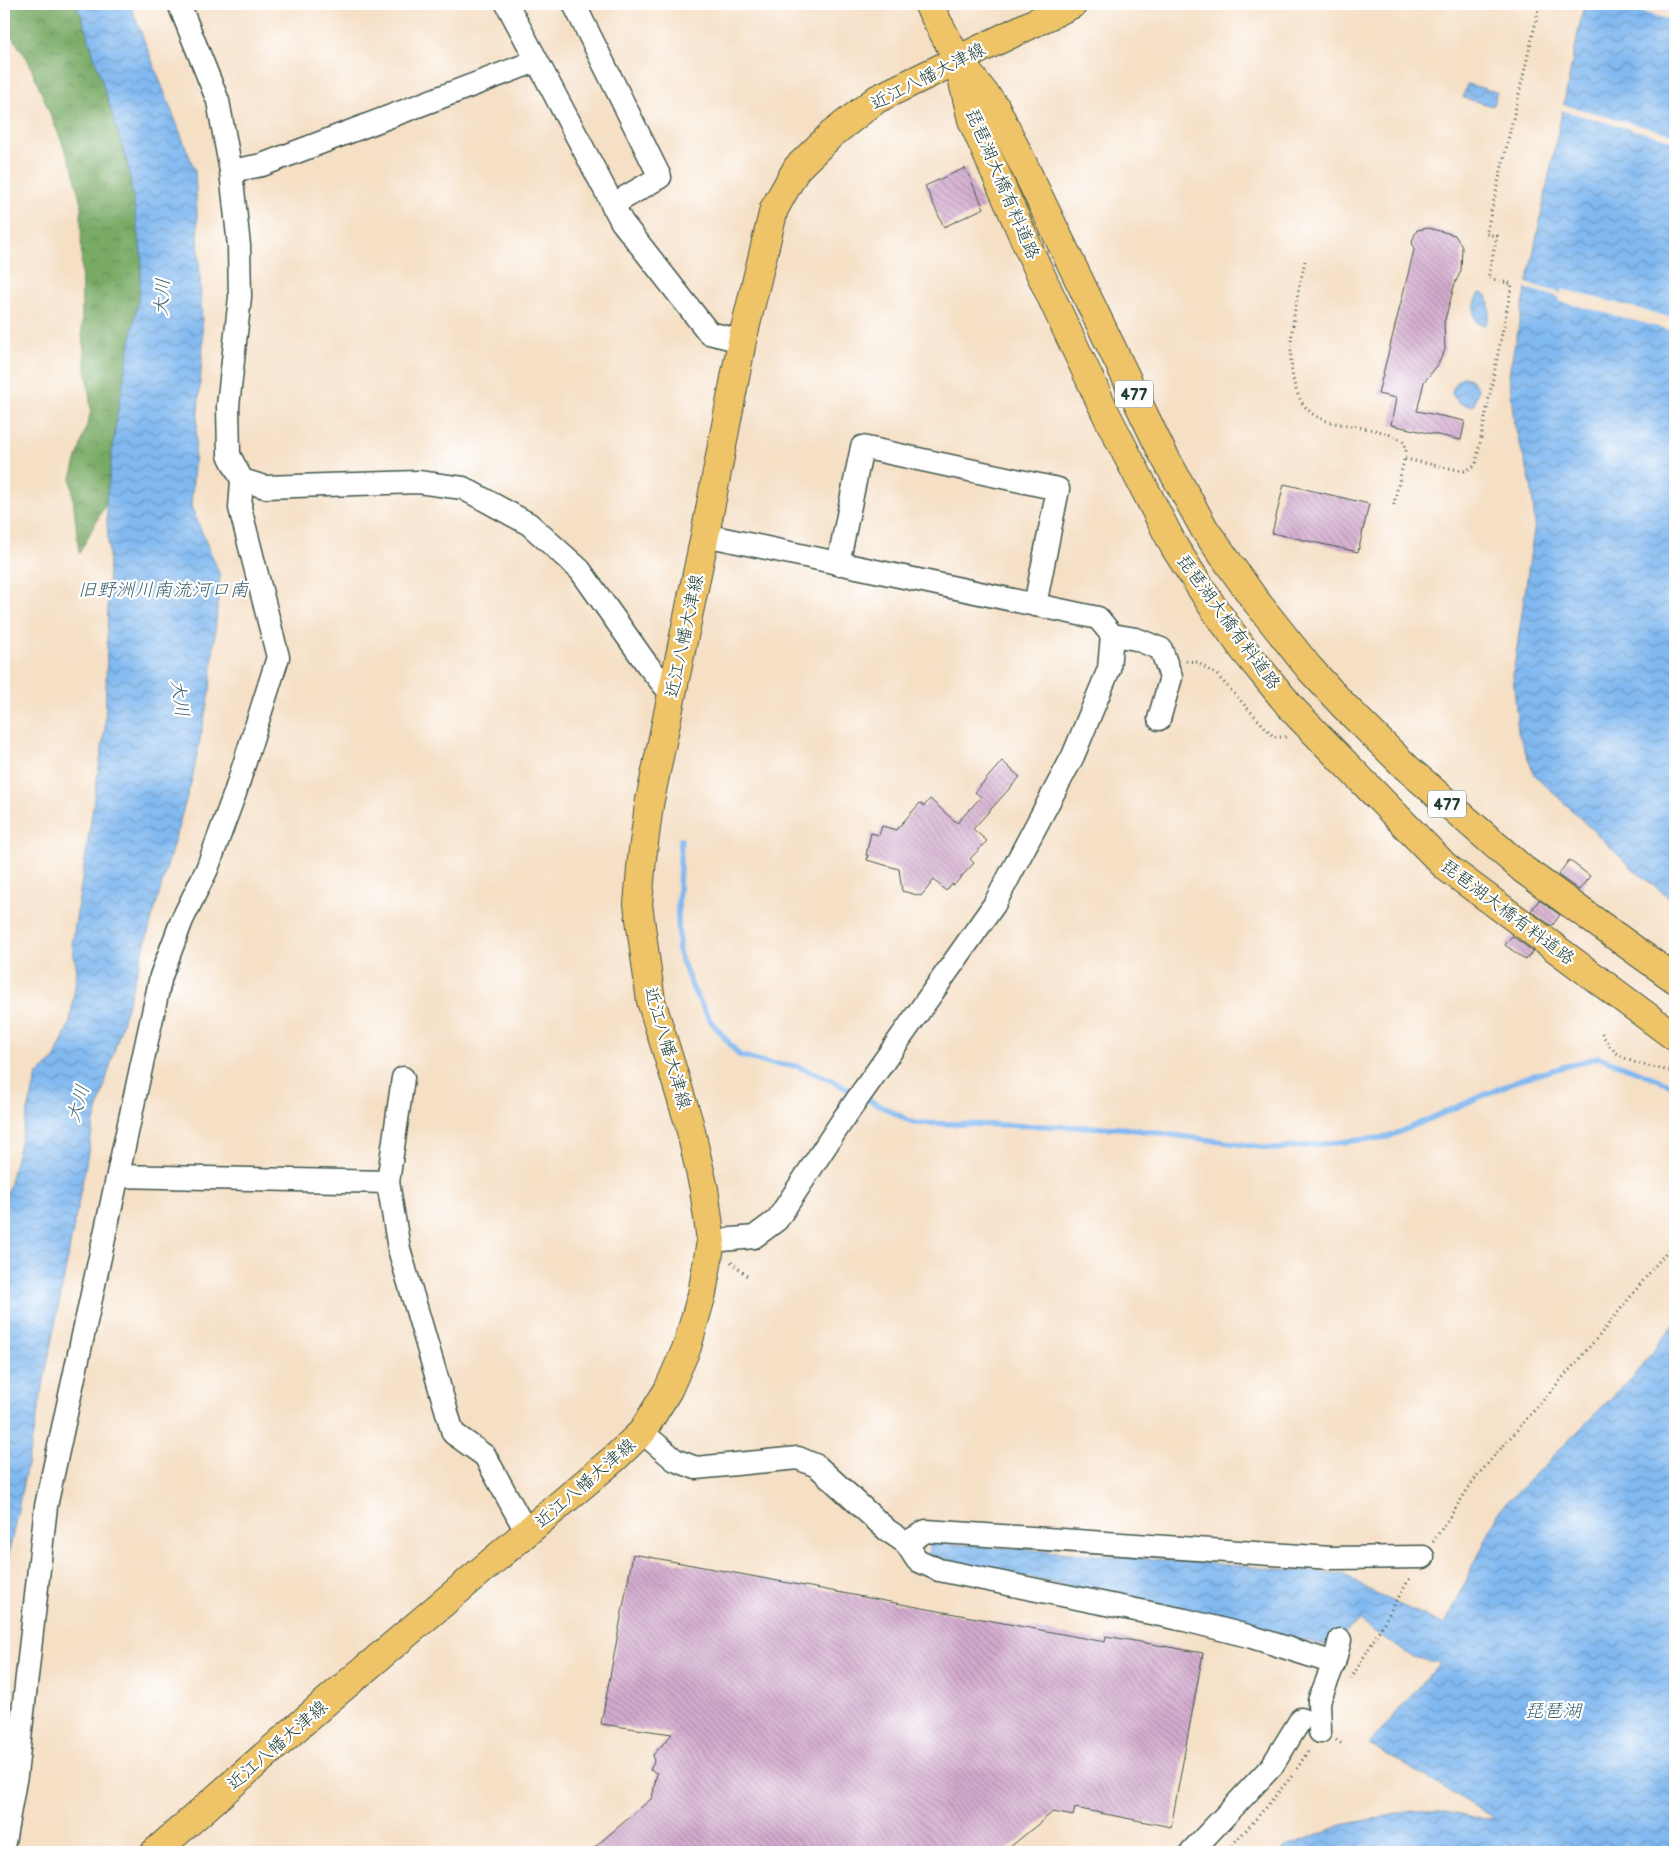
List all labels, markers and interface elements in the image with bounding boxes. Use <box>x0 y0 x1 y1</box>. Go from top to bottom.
street label: 近江八幡大津線 <box>867 38 989 114</box>
street label: 琵琶湖大橋有料道路 <box>961 106 1044 263</box>
water label: 大川 <box>150 277 175 317</box>
road number: 477 <box>1115 380 1153 408</box>
street label: 琵琶湖大橋有料道路 <box>1172 551 1285 694</box>
street label: 近江八幡大津線 <box>661 572 708 700</box>
water label: 旧野洲川南流河口南 <box>77 579 249 602</box>
water label: 大川 <box>165 678 194 719</box>
road number: 477 <box>1428 791 1466 818</box>
street label: 琵琶湖大橋有料道路 <box>1437 855 1579 970</box>
street label: 近江八幡大津線 <box>640 985 695 1112</box>
water label: 大川 <box>62 1082 95 1125</box>
street label: 近江八幡大津線 <box>531 1434 640 1533</box>
street label: 近江八幡大津線 <box>223 1696 332 1795</box>
water label: 琵琶湖 <box>1524 1700 1583 1723</box>

